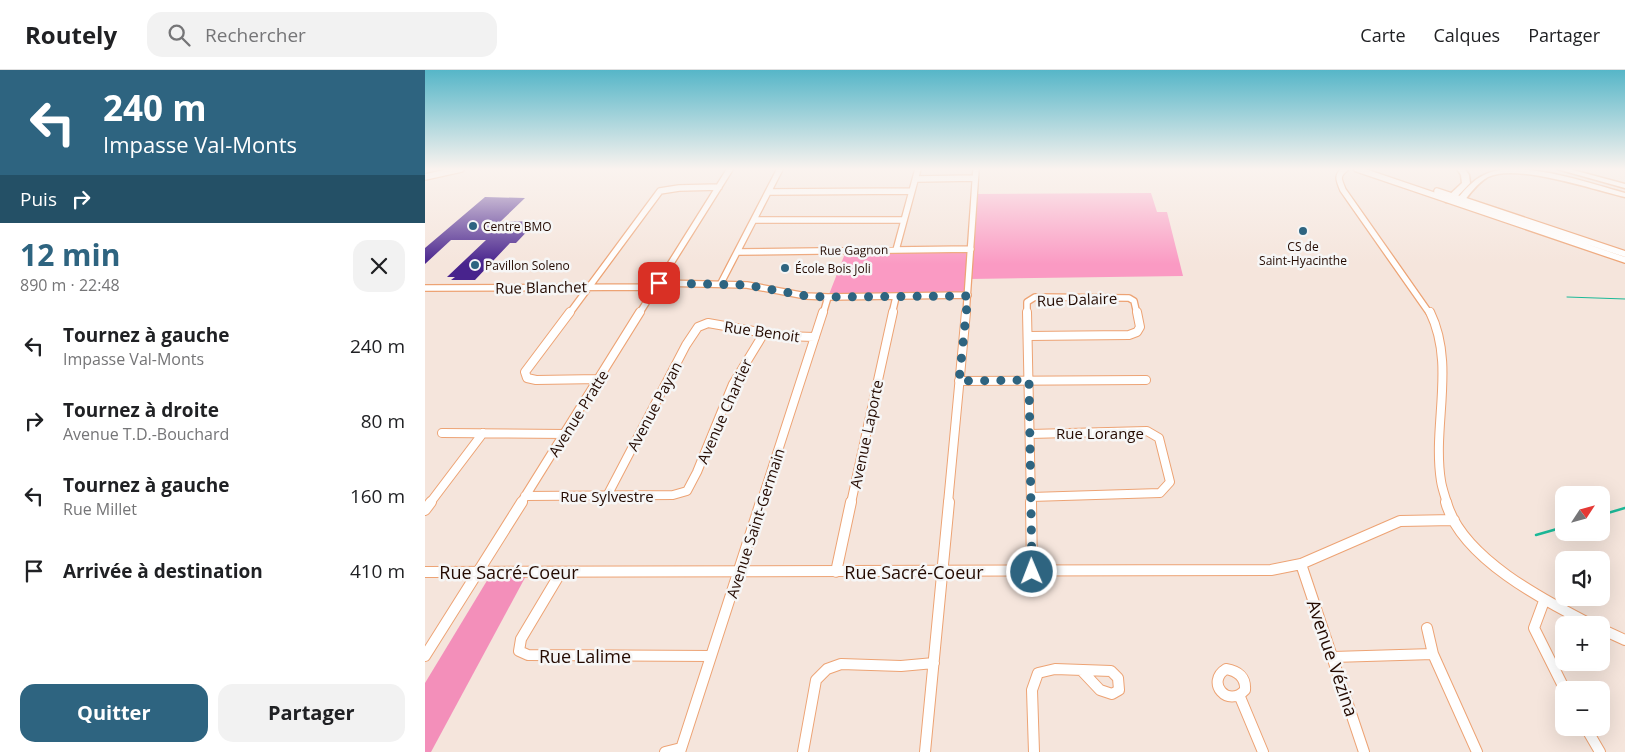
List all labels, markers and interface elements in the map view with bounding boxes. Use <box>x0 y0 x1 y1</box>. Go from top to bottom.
search box <box>147 12 497 57</box>
text: Routely <box>25 18 117 51</box>
icon: search <box>165 21 193 49</box>
text: Rechercher <box>205 22 306 48</box>
text: Carte <box>1360 23 1406 47</box>
text: Calques <box>1434 23 1500 47</box>
text: Partager <box>1528 23 1600 47</box>
text: 240 m <box>103 84 207 131</box>
icon: left <box>20 90 85 155</box>
text: Impasse Val-Monts <box>103 129 297 159</box>
icon: right <box>67 185 95 213</box>
text: Puis <box>20 186 57 212</box>
place label: Centre BMO <box>483 218 552 235</box>
marker: Centre BMO <box>467 220 479 232</box>
marker: CS de Saint-Hyacinthe <box>1297 225 1309 237</box>
text: 12 min <box>20 234 120 275</box>
place label: CS de Saint-Hyacinthe <box>1259 238 1347 269</box>
button: close <box>353 240 405 292</box>
street label: Rue Gagnon <box>820 241 888 259</box>
place label: Pavillon Soleno <box>485 257 570 274</box>
marker: Pavillon Soleno <box>469 259 481 271</box>
place label: École Bois Joli <box>795 260 871 277</box>
pin <box>638 262 680 304</box>
marker: École Bois Joli <box>779 262 791 274</box>
icon: arrive <box>645 269 673 297</box>
text: 890 m · 22:48 <box>20 274 120 296</box>
street label: Rue Blanchet <box>495 276 587 298</box>
street label: Rue Dalaire <box>1036 288 1118 310</box>
street label: Rue Benoit <box>723 316 801 346</box>
text: Tournez à gauche <box>63 322 229 348</box>
icon: left <box>20 332 48 360</box>
text: 240 m <box>350 333 405 359</box>
text: Impasse Val-Monts <box>63 348 204 370</box>
street label: Avenue Chartier <box>692 355 756 467</box>
street label: Avenue Payan <box>622 358 686 454</box>
street label: Avenue Pratte <box>543 366 613 460</box>
street label: Avenue Laporte <box>845 378 887 490</box>
text: Tournez à droite <box>63 397 219 423</box>
icon: right <box>20 407 48 435</box>
text: 80 m <box>361 408 405 434</box>
text: Avenue T.D.-Bouchard <box>63 423 229 445</box>
street label: Rue Lorange <box>1056 423 1144 443</box>
street label: Avenue Saint-Germain <box>721 445 789 601</box>
text: Tournez à gauche <box>63 472 229 498</box>
icon: left <box>20 482 48 510</box>
text: 160 m <box>350 483 405 509</box>
street label: Rue Sylvestre <box>560 486 654 506</box>
north arrow <box>1555 486 1610 541</box>
map controls <box>1555 486 1610 736</box>
text: Rue Millet <box>63 498 137 520</box>
position arrow <box>1005 545 1057 597</box>
button: sound <box>1555 551 1610 606</box>
icon: arrive <box>20 557 48 585</box>
text: Arrivée à destination <box>63 558 263 584</box>
text: 410 m <box>350 558 405 584</box>
street label: Rue Sacré-Coeur <box>439 560 579 584</box>
street label: Rue Sacré-Coeur <box>844 560 984 584</box>
street label: Avenue Vézina <box>1302 596 1364 720</box>
button: + <box>1555 616 1610 671</box>
street label: Rue Lalime <box>539 644 631 668</box>
button: − <box>1555 681 1610 736</box>
button: Quitter <box>20 684 208 742</box>
button: Partager <box>218 684 405 742</box>

